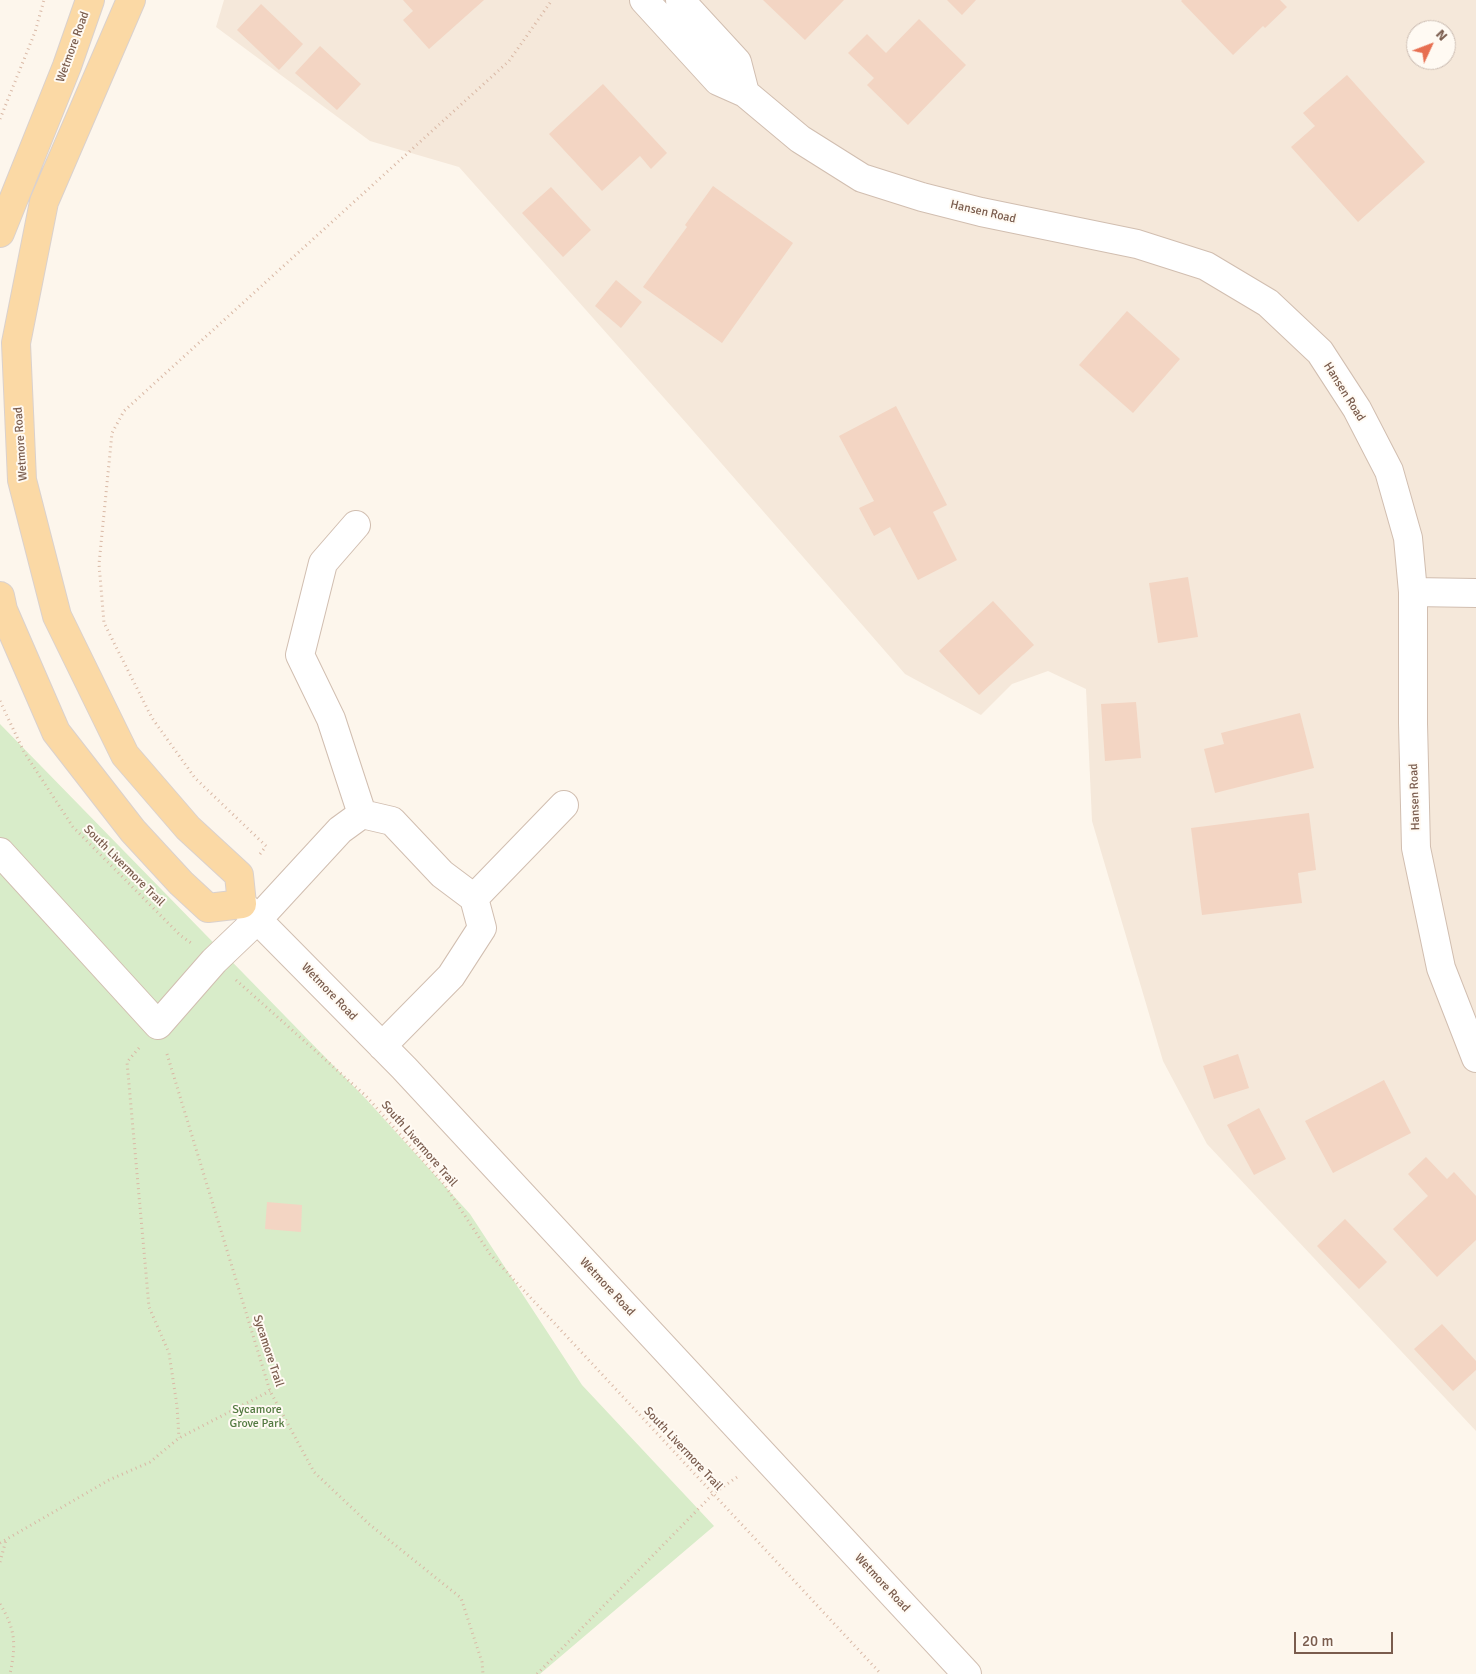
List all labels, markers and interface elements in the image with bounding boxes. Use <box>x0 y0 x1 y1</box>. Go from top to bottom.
street label: Wetmore Road <box>54 10 92 84</box>
north arrow <box>1406 20 1456 70</box>
text: N <box>1432 26 1451 44</box>
street label: Hansen Road <box>949 197 1017 227</box>
street label: Hansen Road <box>1320 360 1368 424</box>
street label: Wetmore Road <box>11 406 31 482</box>
street label: Hansen Road <box>1407 763 1423 831</box>
street label: South Livermore Trail <box>80 822 168 910</box>
street label: Wetmore Road <box>298 960 360 1024</box>
street label: South Livermore Trail <box>378 1098 460 1190</box>
street label: Wetmore Road <box>576 1255 638 1319</box>
street label: Sycamore Trail <box>250 1313 286 1389</box>
park label: Sycamore Grove Park <box>229 1403 285 1431</box>
street label: South Livermore Trail <box>641 1404 725 1494</box>
street label: Wetmore Road <box>851 1551 913 1615</box>
scale bar <box>1296 1622 1395 1654</box>
text: 20 m <box>1302 1632 1333 1650</box>

